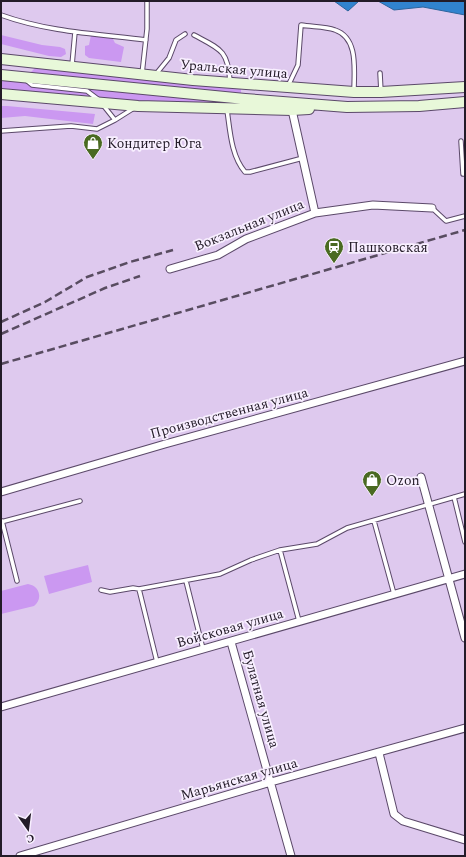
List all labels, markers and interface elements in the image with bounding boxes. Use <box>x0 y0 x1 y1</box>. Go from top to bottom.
street label: Уральская улица <box>179 54 289 84</box>
shop icon: Кондитер Юга <box>82 132 104 160</box>
place label: Кондитер Юга <box>107 133 202 154</box>
street label: Вокзальная улица <box>191 193 307 257</box>
station icon: Пашковская <box>323 236 345 264</box>
place label: Пашковская <box>348 237 428 258</box>
street label: Производственная улица <box>148 382 310 444</box>
shop icon: Ozon <box>361 469 383 497</box>
place label: Ozon <box>386 470 420 491</box>
street label: Войсковая улица <box>174 603 286 653</box>
street label: Булатная улица <box>237 647 285 751</box>
street label: Марьянская улица <box>178 752 300 806</box>
north arrow <box>8 809 48 849</box>
text: С <box>24 829 36 847</box>

